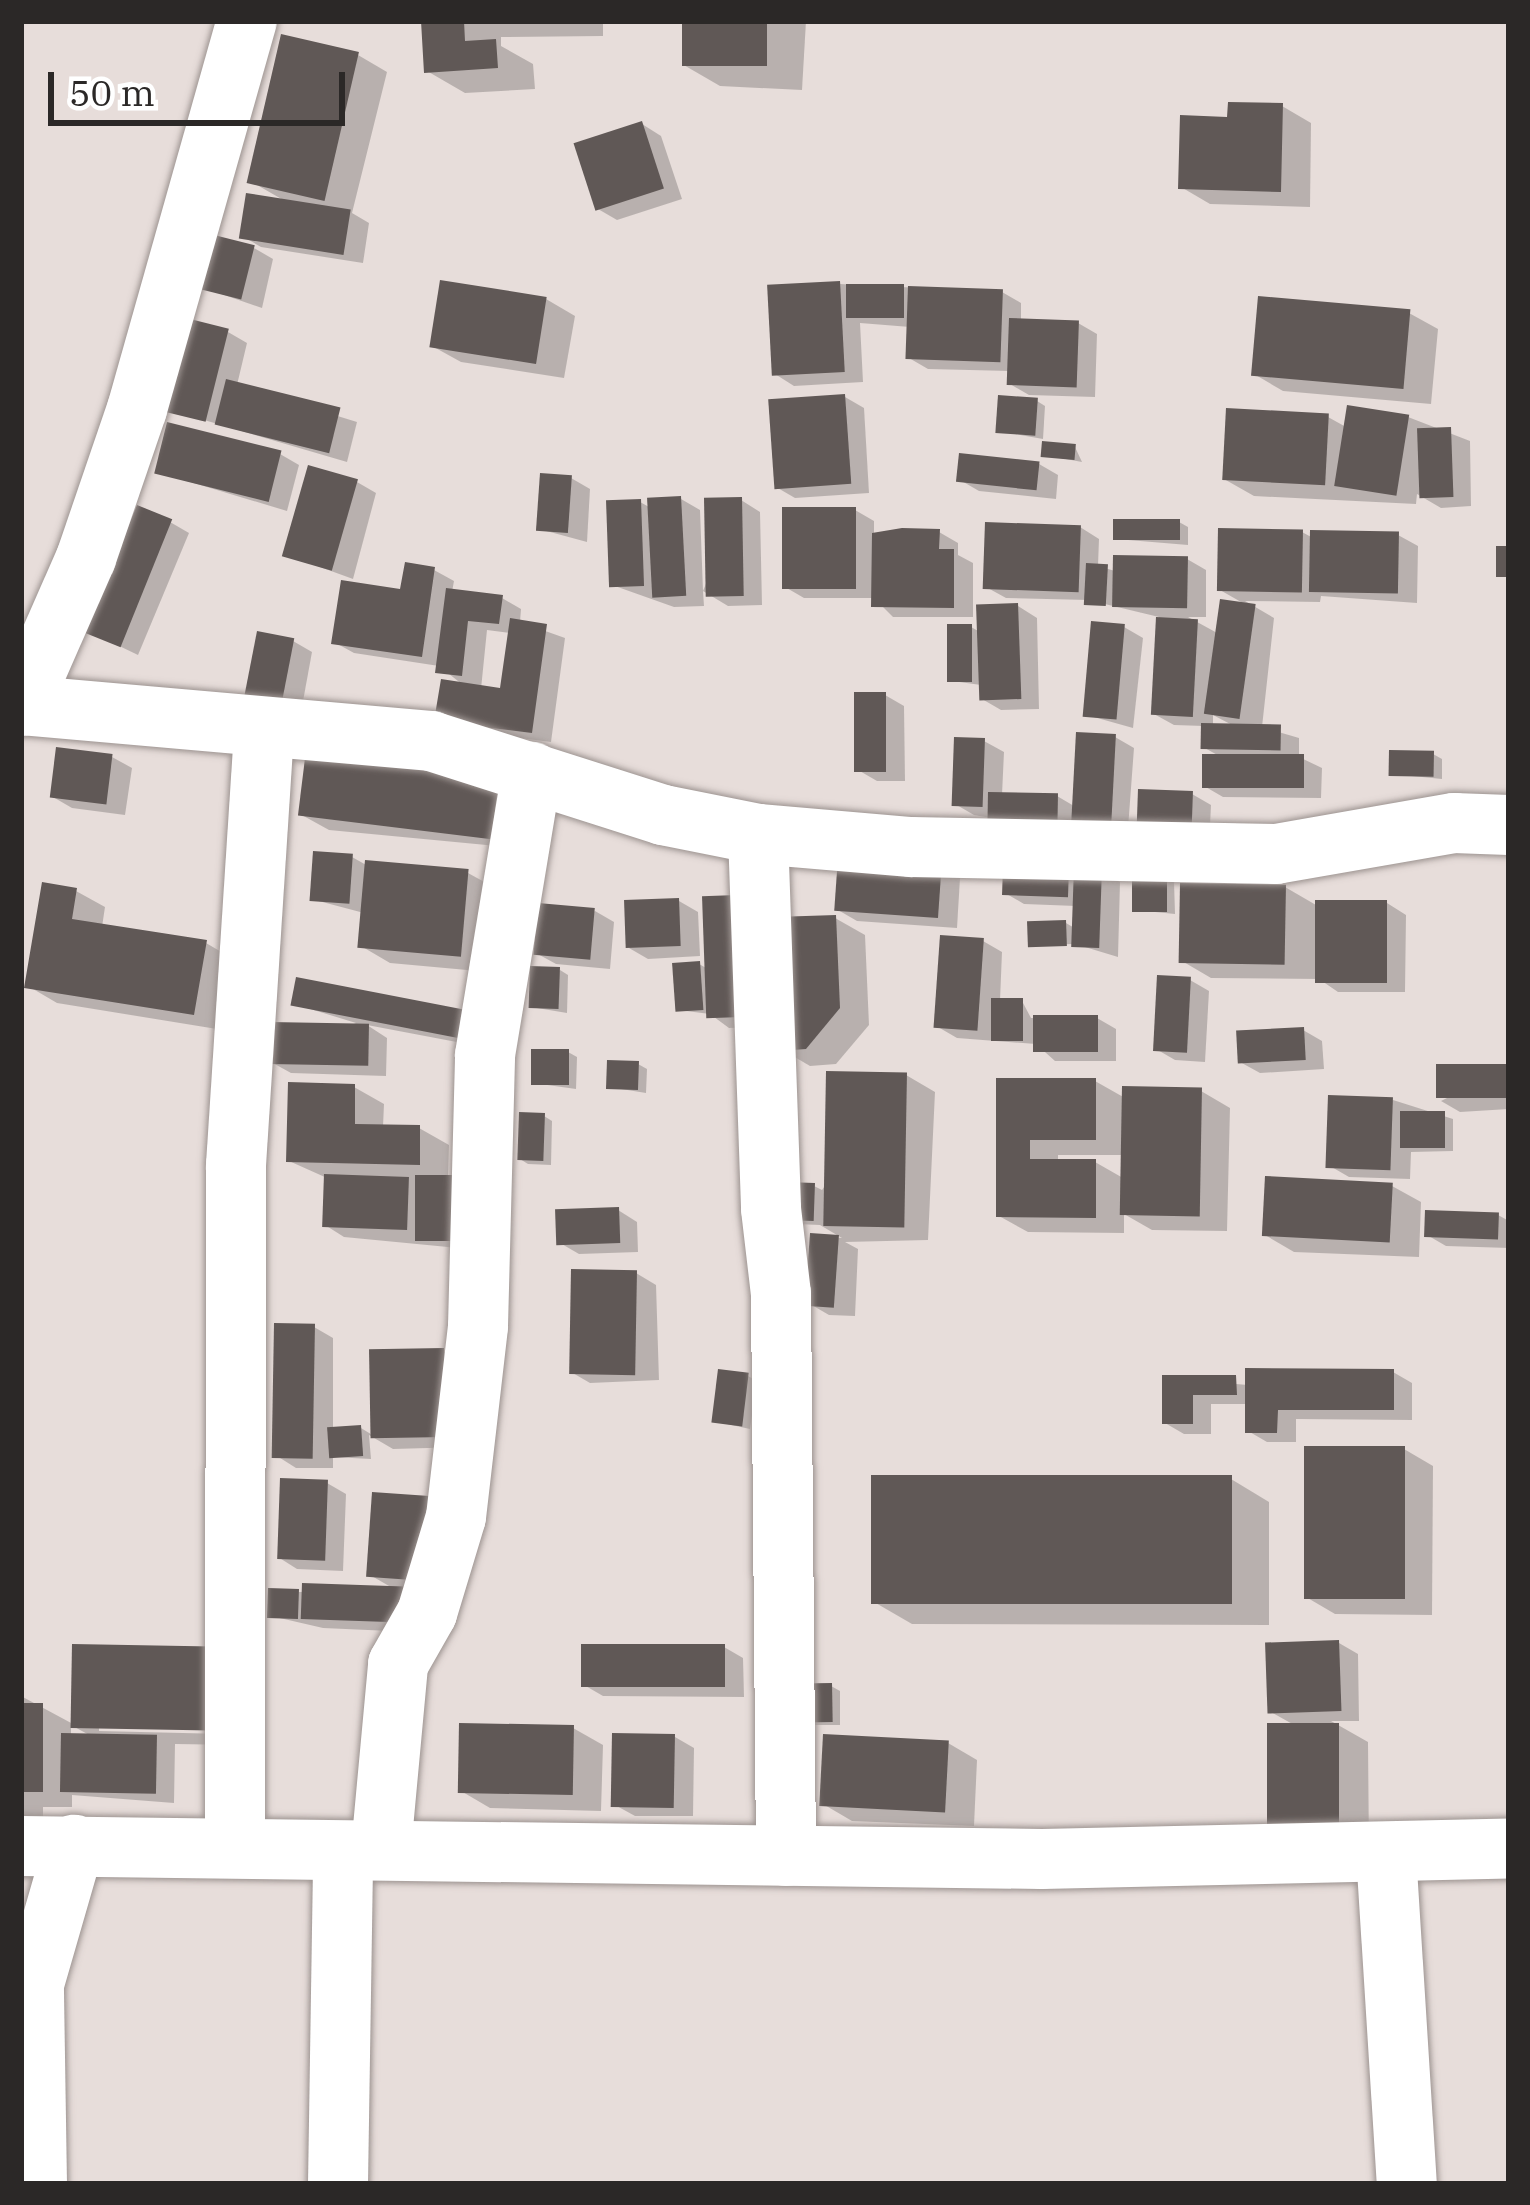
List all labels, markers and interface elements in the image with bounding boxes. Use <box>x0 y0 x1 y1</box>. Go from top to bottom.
scale bar <box>54 48 351 122</box>
text: 50 m <box>69 69 155 116</box>

